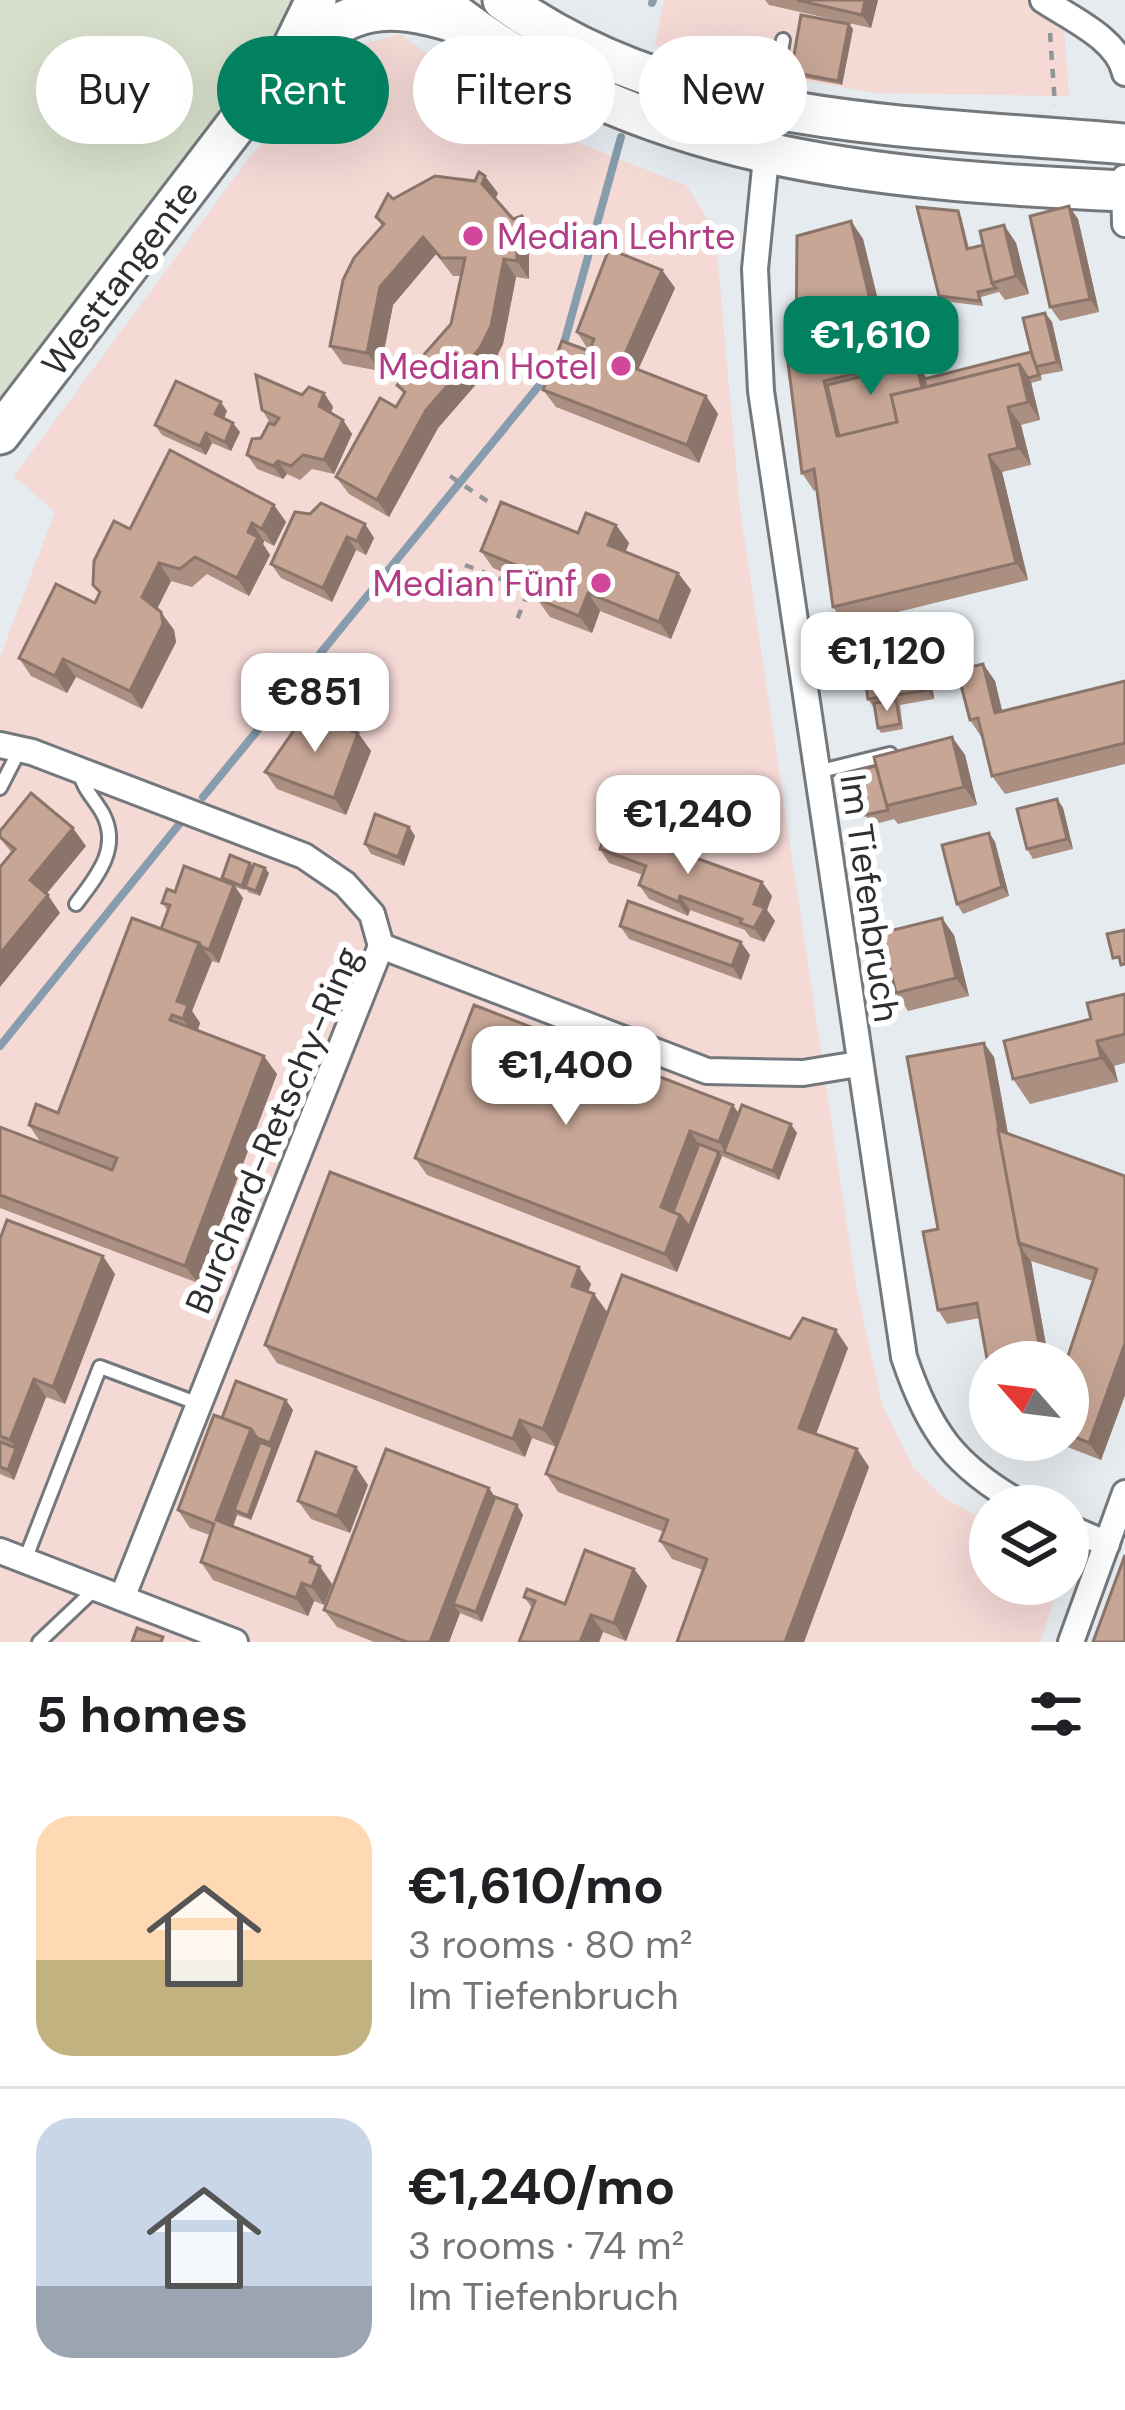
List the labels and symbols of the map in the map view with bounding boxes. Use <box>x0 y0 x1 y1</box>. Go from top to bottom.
street label: Westtangente <box>31 171 209 385</box>
place label: Median Lehrte <box>497 213 736 260</box>
marker: Median Lehrte <box>460 223 486 249</box>
pin: €1,610 <box>773 296 969 398</box>
place label: Median Hotel <box>378 343 597 390</box>
marker: Median Hotel <box>608 353 634 379</box>
place label: Median Fünf <box>372 560 577 607</box>
marker: Median Fünf <box>588 570 614 596</box>
pin: €1,120 <box>789 612 985 714</box>
pin: €851 <box>244 653 386 755</box>
street label: Im Tiefenbruch <box>829 771 911 1025</box>
pin: €1,240 <box>590 775 786 877</box>
street label: Burchard-Retschy-Ring <box>174 940 372 1320</box>
pin: €1,400 <box>468 1026 664 1128</box>
north arrow <box>969 1341 1089 1461</box>

